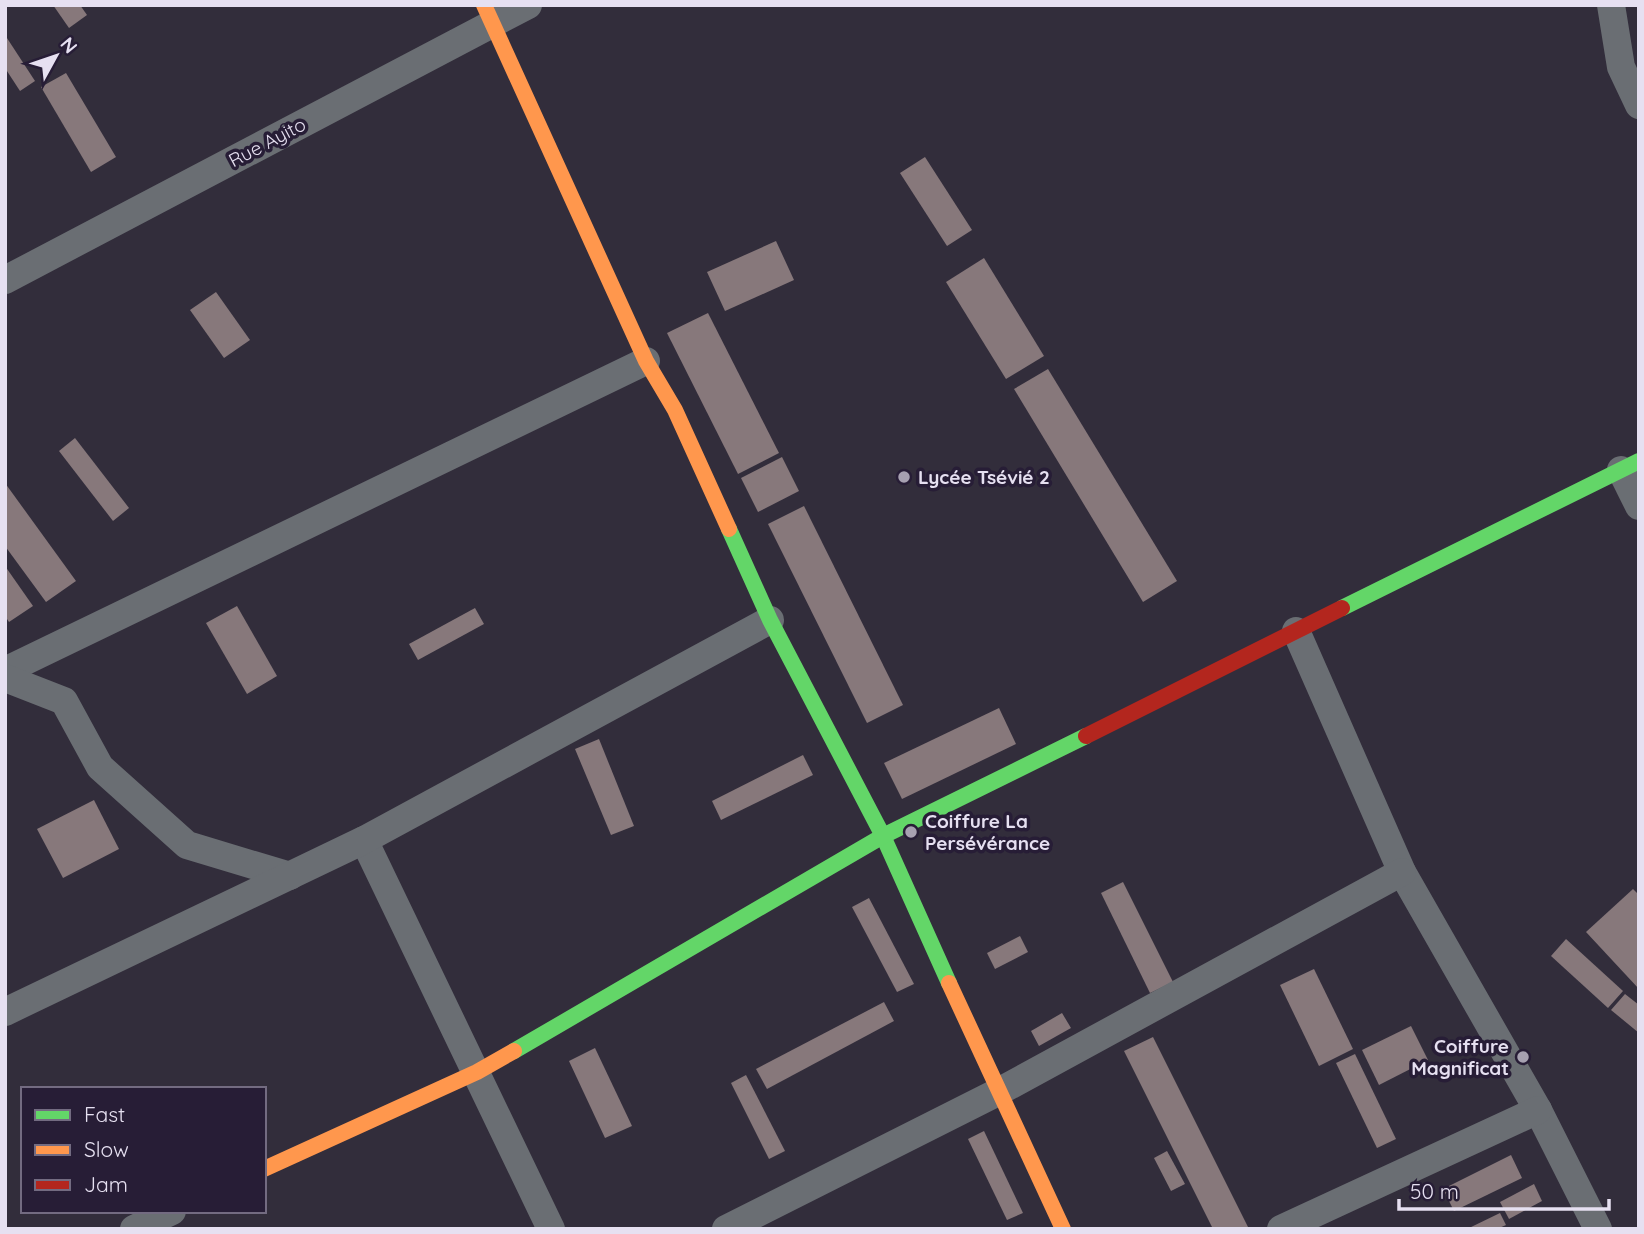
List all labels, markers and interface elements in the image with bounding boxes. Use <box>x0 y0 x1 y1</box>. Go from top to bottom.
north arrow <box>21 21 91 91</box>
text: N <box>55 32 83 58</box>
street label: Rue Ayito <box>224 112 310 172</box>
place label: Lycée Tsévié 2 <box>918 465 1050 489</box>
marker: Lycée Tsévié 2 <box>896 469 912 485</box>
place label: Coiffure La Persévérance <box>925 809 1050 855</box>
marker: Coiffure La Persévérance <box>903 824 919 840</box>
place label: Coiffure Magnificat <box>1411 1034 1509 1080</box>
marker: Coiffure Magnificat <box>1515 1049 1531 1065</box>
legend <box>21 1087 266 1213</box>
text: Fast <box>84 1101 125 1127</box>
text: Slow <box>84 1136 129 1162</box>
scale bar <box>1399 1168 1609 1212</box>
text: Jam <box>84 1171 128 1197</box>
text: 50 m <box>1410 1178 1459 1204</box>

